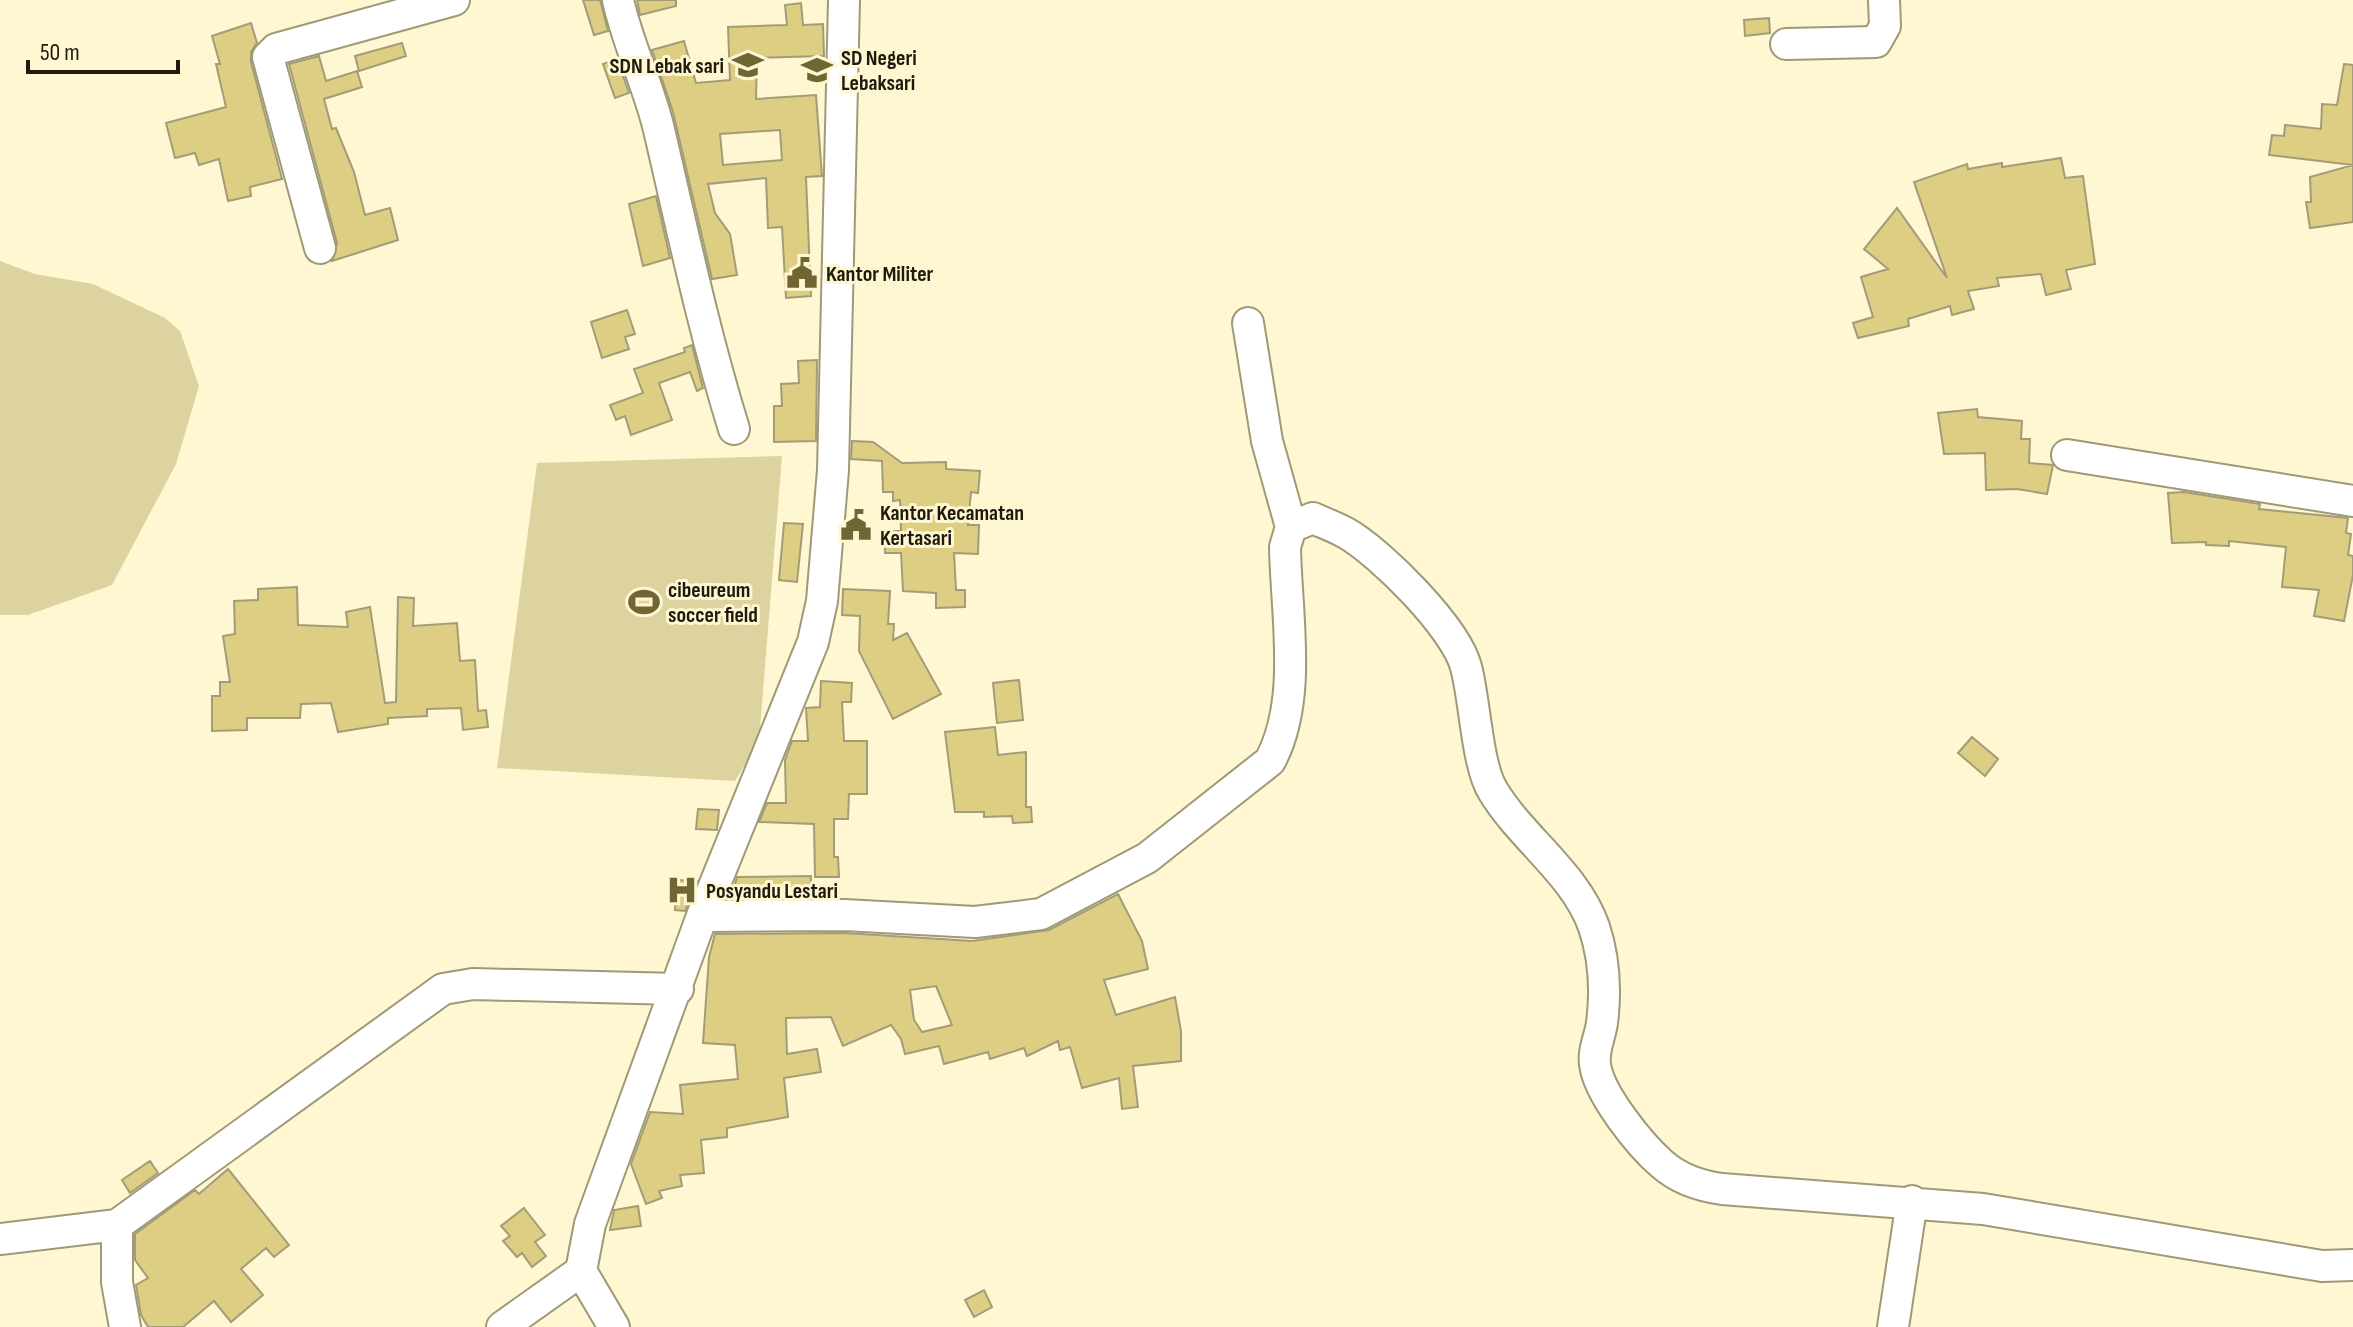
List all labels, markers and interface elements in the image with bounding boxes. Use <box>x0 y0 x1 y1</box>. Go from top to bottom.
scale bar <box>28 24 178 74</box>
text: 50 m <box>40 38 80 67</box>
place label: SD Negeri Lebaksari <box>841 45 917 97</box>
school or university icon: SDN Lebak sari <box>731 48 765 82</box>
place label: SDN Lebak sari <box>610 53 724 80</box>
school or university icon: SD Negeri Lebaksari <box>800 53 834 87</box>
public building icon: Kantor Militer <box>785 256 819 290</box>
place label: Kantor Militer <box>826 261 934 288</box>
place label: Kantor Kecamatan Kertasari <box>880 500 1024 552</box>
public building icon: Kantor Kecamatan Kertasari <box>839 508 873 542</box>
place label: cibeureum soccer field <box>668 577 758 629</box>
sports icon: cibeureum soccer field <box>627 585 661 619</box>
hospital icon: Posyandu Lestari <box>665 873 699 907</box>
place label: Posyandu Lestari <box>706 878 838 905</box>

